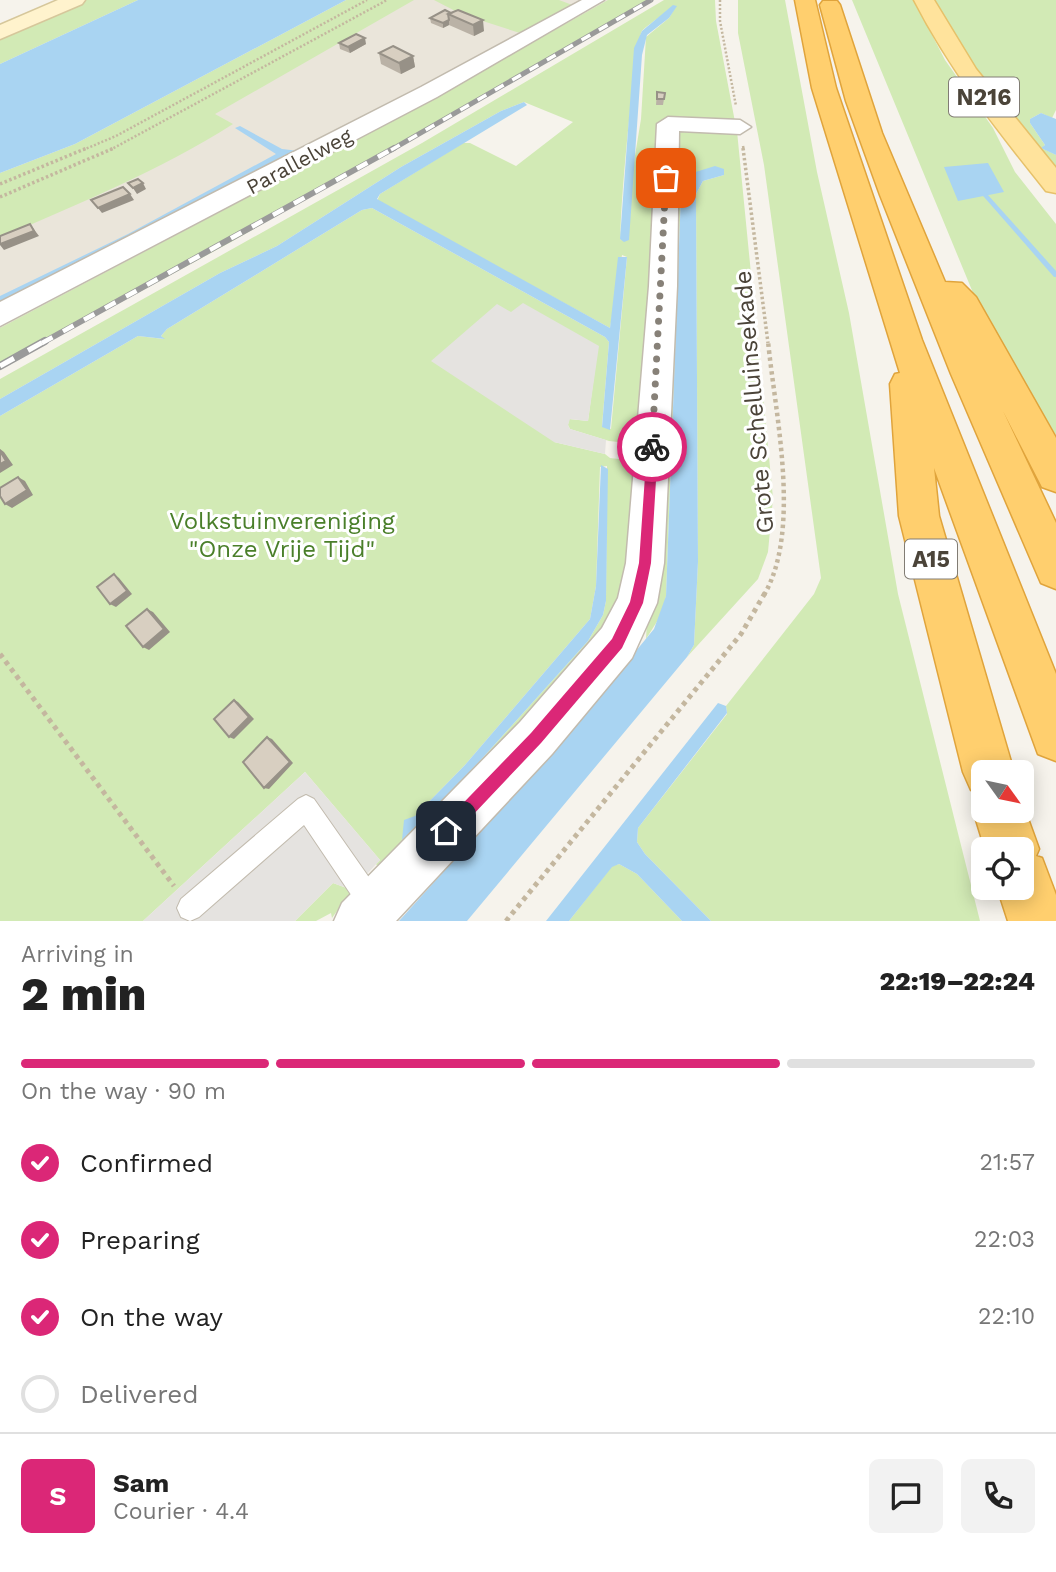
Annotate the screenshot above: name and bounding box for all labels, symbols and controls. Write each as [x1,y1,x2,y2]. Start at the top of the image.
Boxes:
road number: N216 [949,78,1019,116]
street label: Parallelweg [242,122,357,199]
pin [636,148,696,208]
icon: bag [647,159,685,197]
street label: Grote Schelluinsekade [729,269,779,535]
courier [617,412,687,482]
icon: bike [633,428,671,466]
park label: Volkstuinvereniging "Onze Vrije Tijd" [169,507,395,563]
road number: A15 [905,540,957,579]
north arrow [971,760,1034,822]
map controls [971,760,1034,900]
pin [416,801,476,861]
icon: home [427,812,465,850]
button: locate [971,837,1034,900]
text: Arriving in [21,941,134,968]
text: 22:19–22:24 [879,966,1035,996]
text: 2 min [21,967,146,1021]
text: On the way · 90 m [21,1078,226,1105]
icon: check [21,1144,59,1182]
text: Confirmed [80,1148,213,1178]
text: 21:57 [980,1149,1035,1176]
icon: check [21,1221,59,1259]
text: Preparing [80,1225,200,1255]
text: 22:03 [974,1226,1035,1253]
icon: check [21,1298,59,1336]
text: On the way [80,1302,223,1332]
text: 22:10 [978,1303,1035,1330]
text: Delivered [80,1379,199,1409]
button: chat [869,1459,943,1533]
button: phone [961,1459,1035,1533]
text: Sam [113,1468,169,1498]
text: S [50,1481,66,1511]
text: Courier · 4.4 [113,1498,249,1525]

